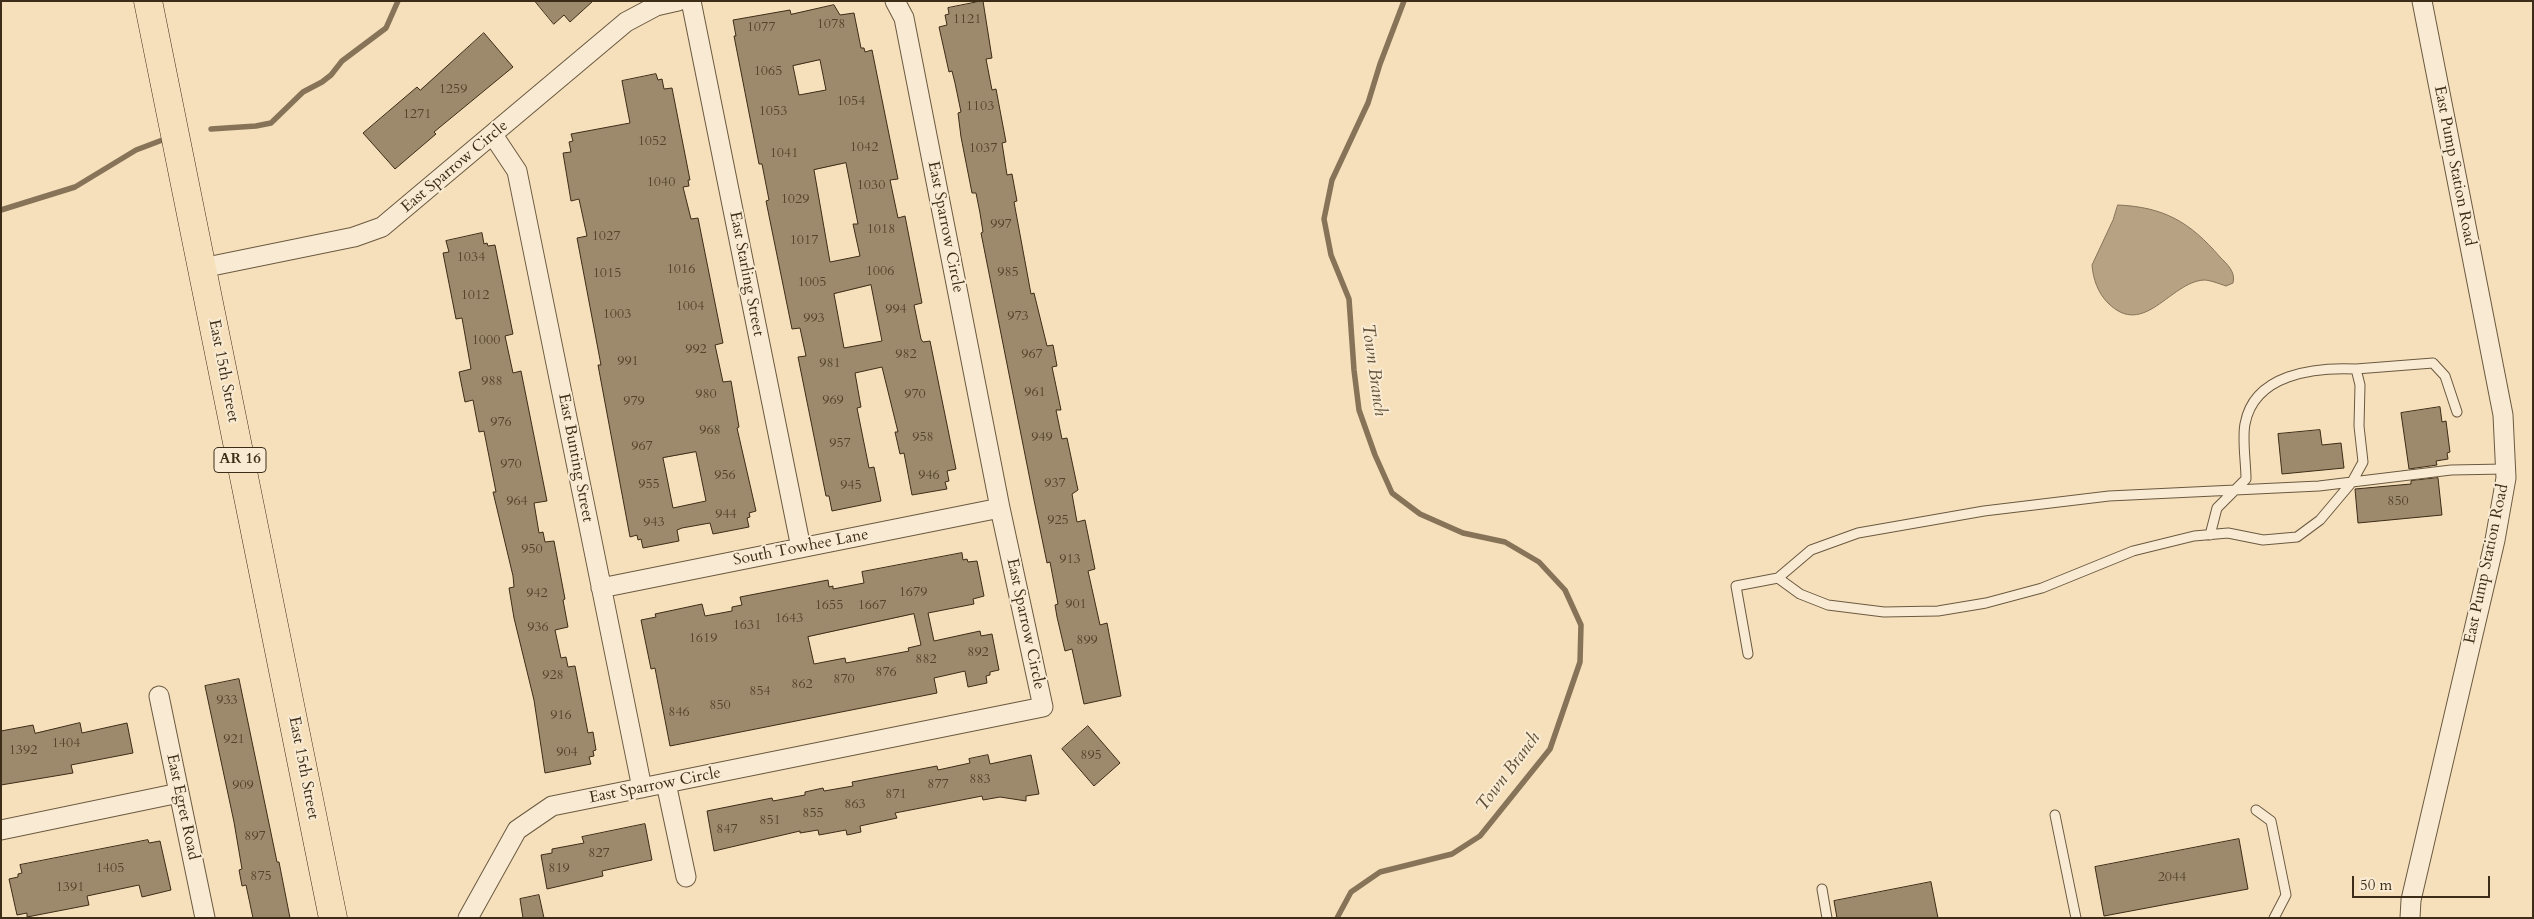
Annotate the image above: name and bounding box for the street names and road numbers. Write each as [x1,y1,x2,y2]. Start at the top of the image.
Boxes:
street label: East Pump Station Road [2429,84,2479,248]
street label: East Sparrow Circle [398,117,512,217]
street label: East Sparrow Circle [923,160,967,294]
street label: East Starling Street [724,210,768,338]
street label: East 15th Street [204,318,242,424]
street label: East Bunting Street [553,392,597,524]
road number: AR 16 [214,448,266,472]
street label: East Pump Station Road [2461,482,2513,646]
street label: South Towhee Lane [732,525,870,571]
street label: East Sparrow Circle [1002,557,1048,691]
street label: East 15th Street [284,715,322,821]
street label: East Egret Road [161,752,203,862]
street label: East Sparrow Circle [588,764,722,808]

